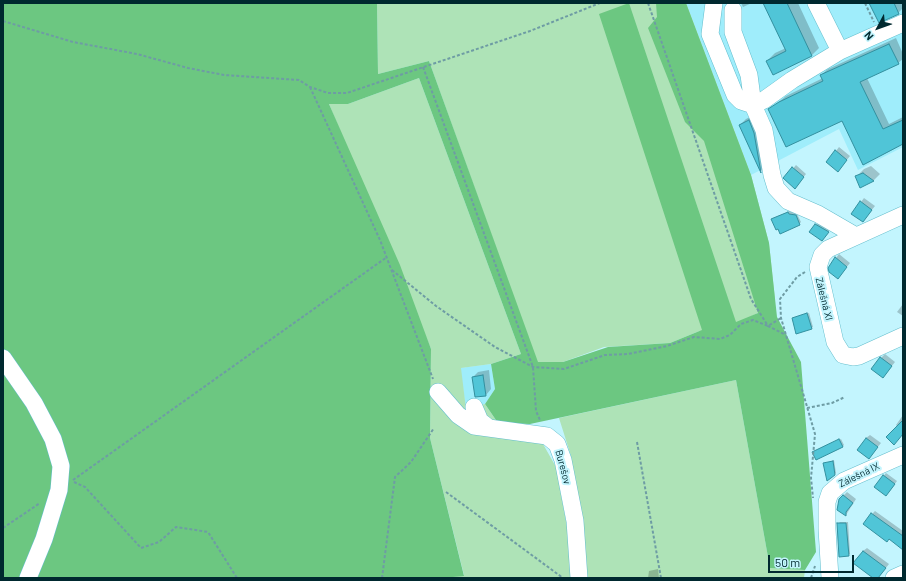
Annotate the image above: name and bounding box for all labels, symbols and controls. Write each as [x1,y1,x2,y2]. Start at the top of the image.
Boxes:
north arrow [858,8,898,48]
text: N [861,29,876,43]
street label: Zálešná XI [813,276,835,322]
street label: Burešov [553,448,573,486]
street label: Zálešná IX [837,460,881,490]
scale bar [770,547,856,573]
text: 50 m [775,555,800,569]

